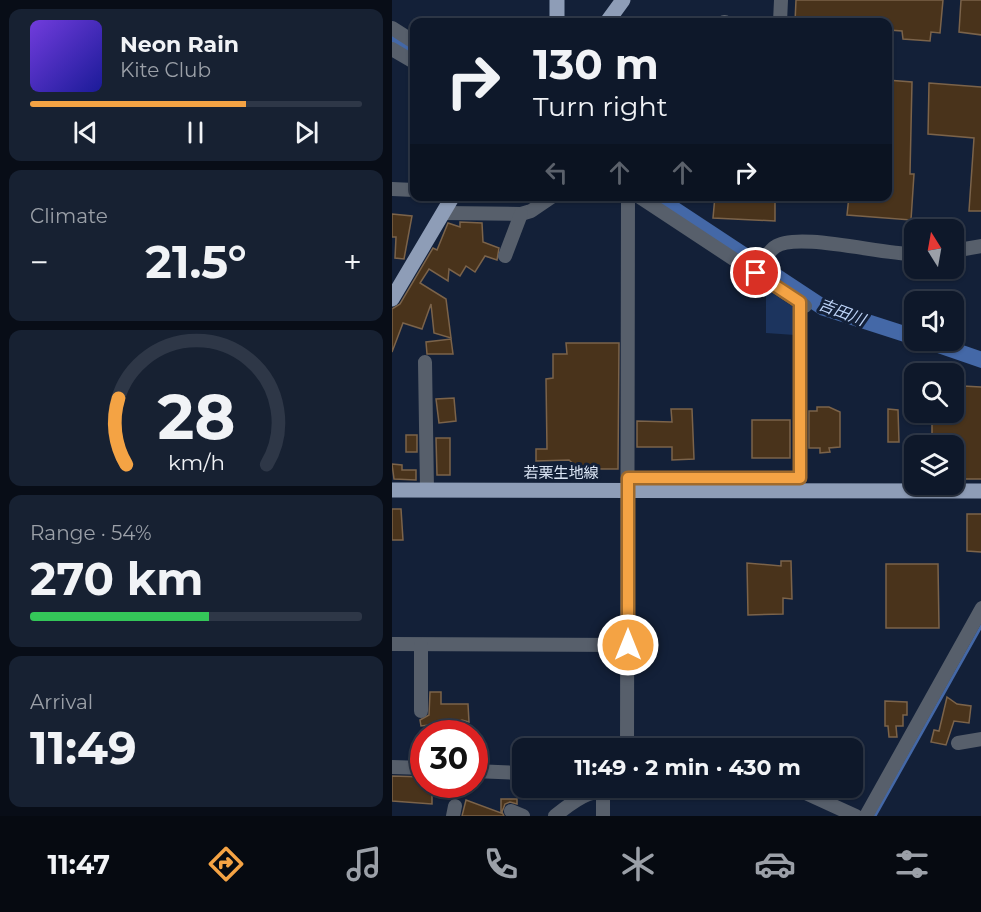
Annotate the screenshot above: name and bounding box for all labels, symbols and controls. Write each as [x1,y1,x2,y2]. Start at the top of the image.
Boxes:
text: Neon Rain [120,31,239,58]
text: 130 m [533,38,659,90]
icon: right [434,42,512,120]
text: Kite Club [120,58,211,82]
text: Turn right [533,90,668,123]
icon: previous [69,116,102,149]
icon: pause [179,116,212,149]
icon: next [290,116,323,149]
icon: left [540,156,573,189]
icon: ahead [603,156,636,189]
icon: ahead [666,156,699,189]
icon: right [729,156,762,189]
text: Climate [30,204,108,228]
north arrow [904,219,964,279]
map controls [904,219,964,495]
text: 21.5° [145,234,247,289]
text: − [30,242,49,282]
text: + [343,242,362,282]
pin [730,247,781,298]
icon: arrive [739,256,772,289]
button: sound [904,291,964,351]
water label: 吉田川 [816,295,870,330]
button: search [904,363,964,423]
text: 28 [157,379,235,455]
button: layers [904,435,964,495]
text: km/h [167,449,225,475]
street label: 若栗生地線 [523,463,599,482]
text: Range · 54% [30,521,152,545]
text: 270 km [30,551,203,606]
position arrow [596,613,660,677]
text: Arrival [30,690,93,714]
text: 11:49 [30,720,137,775]
speed limit sign: 30 [410,720,488,798]
text: 11:49 · 2 min · 430 m [574,754,801,781]
icon: directions [205,843,247,885]
icon: music [343,843,385,885]
icon: phone [480,843,522,885]
icon: climate [617,843,659,885]
icon: car [754,843,796,885]
icon: filters [891,843,933,885]
text: 11:47 [48,848,110,881]

